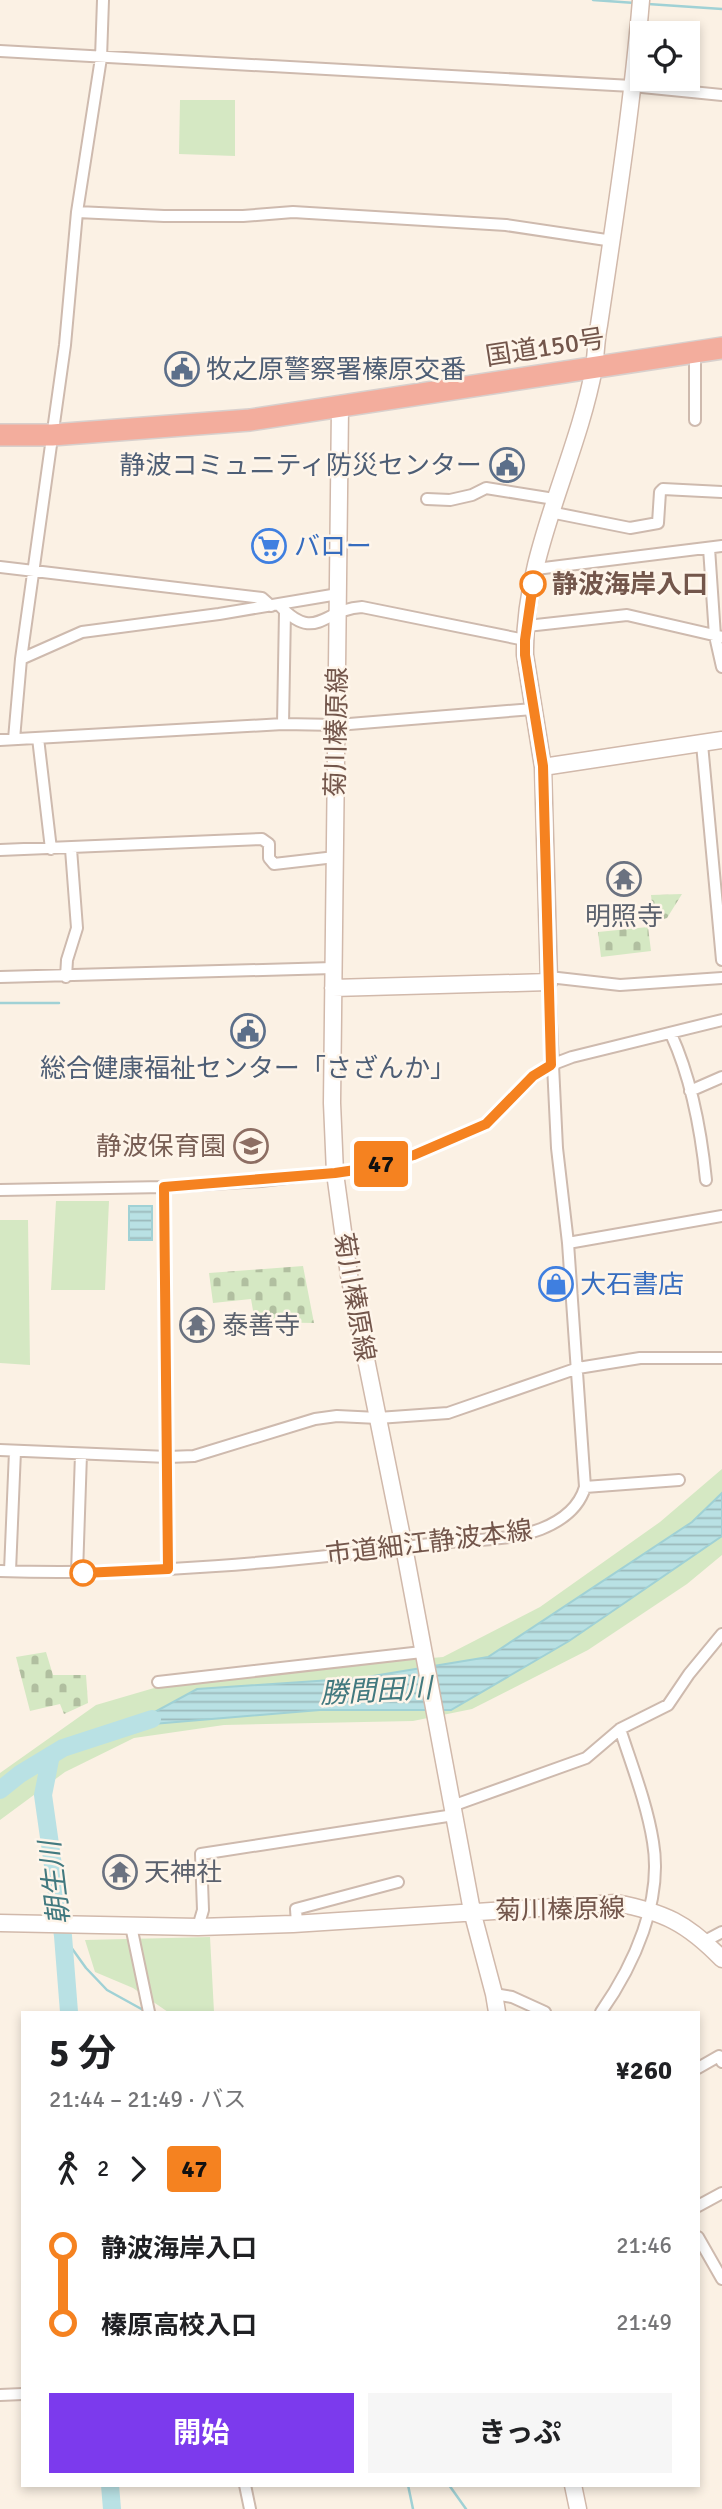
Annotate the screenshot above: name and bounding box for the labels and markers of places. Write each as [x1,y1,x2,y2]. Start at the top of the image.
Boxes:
public building icon: 牧之原警察署榛原交番 [163,350,201,388]
place label: 牧之原警察署榛原交番 [206,354,466,386]
public building icon: 静波コミュニティ防災センター [488,446,526,484]
place label: 静波コミュニティ防災センター [120,450,482,482]
supermarket icon: バロー [250,527,288,565]
place label: バロー [294,531,372,563]
place label: 静波海岸入口 [552,569,708,601]
marker: 静波海岸入口 [520,571,546,597]
temple icon: 明照寺 [605,860,643,898]
place label: 明照寺 [585,901,663,933]
public building icon: 総合健康福祉センター「さざんか」 [229,1012,267,1050]
place label: 総合健康福祉センター「さざんか」 [40,1053,456,1085]
school or university icon: 静波保育園 [232,1127,270,1165]
place label: 静波保育園 [96,1131,226,1163]
shop icon: 大石書店 [537,1265,575,1303]
place label: 大石書店 [580,1269,684,1301]
temple icon: 泰善寺 [178,1306,216,1344]
place label: 泰善寺 [222,1310,300,1342]
unlabelled marker [70,1560,96,1586]
temple icon: 天神社 [101,1853,139,1891]
place label: 天神社 [144,1857,222,1889]

